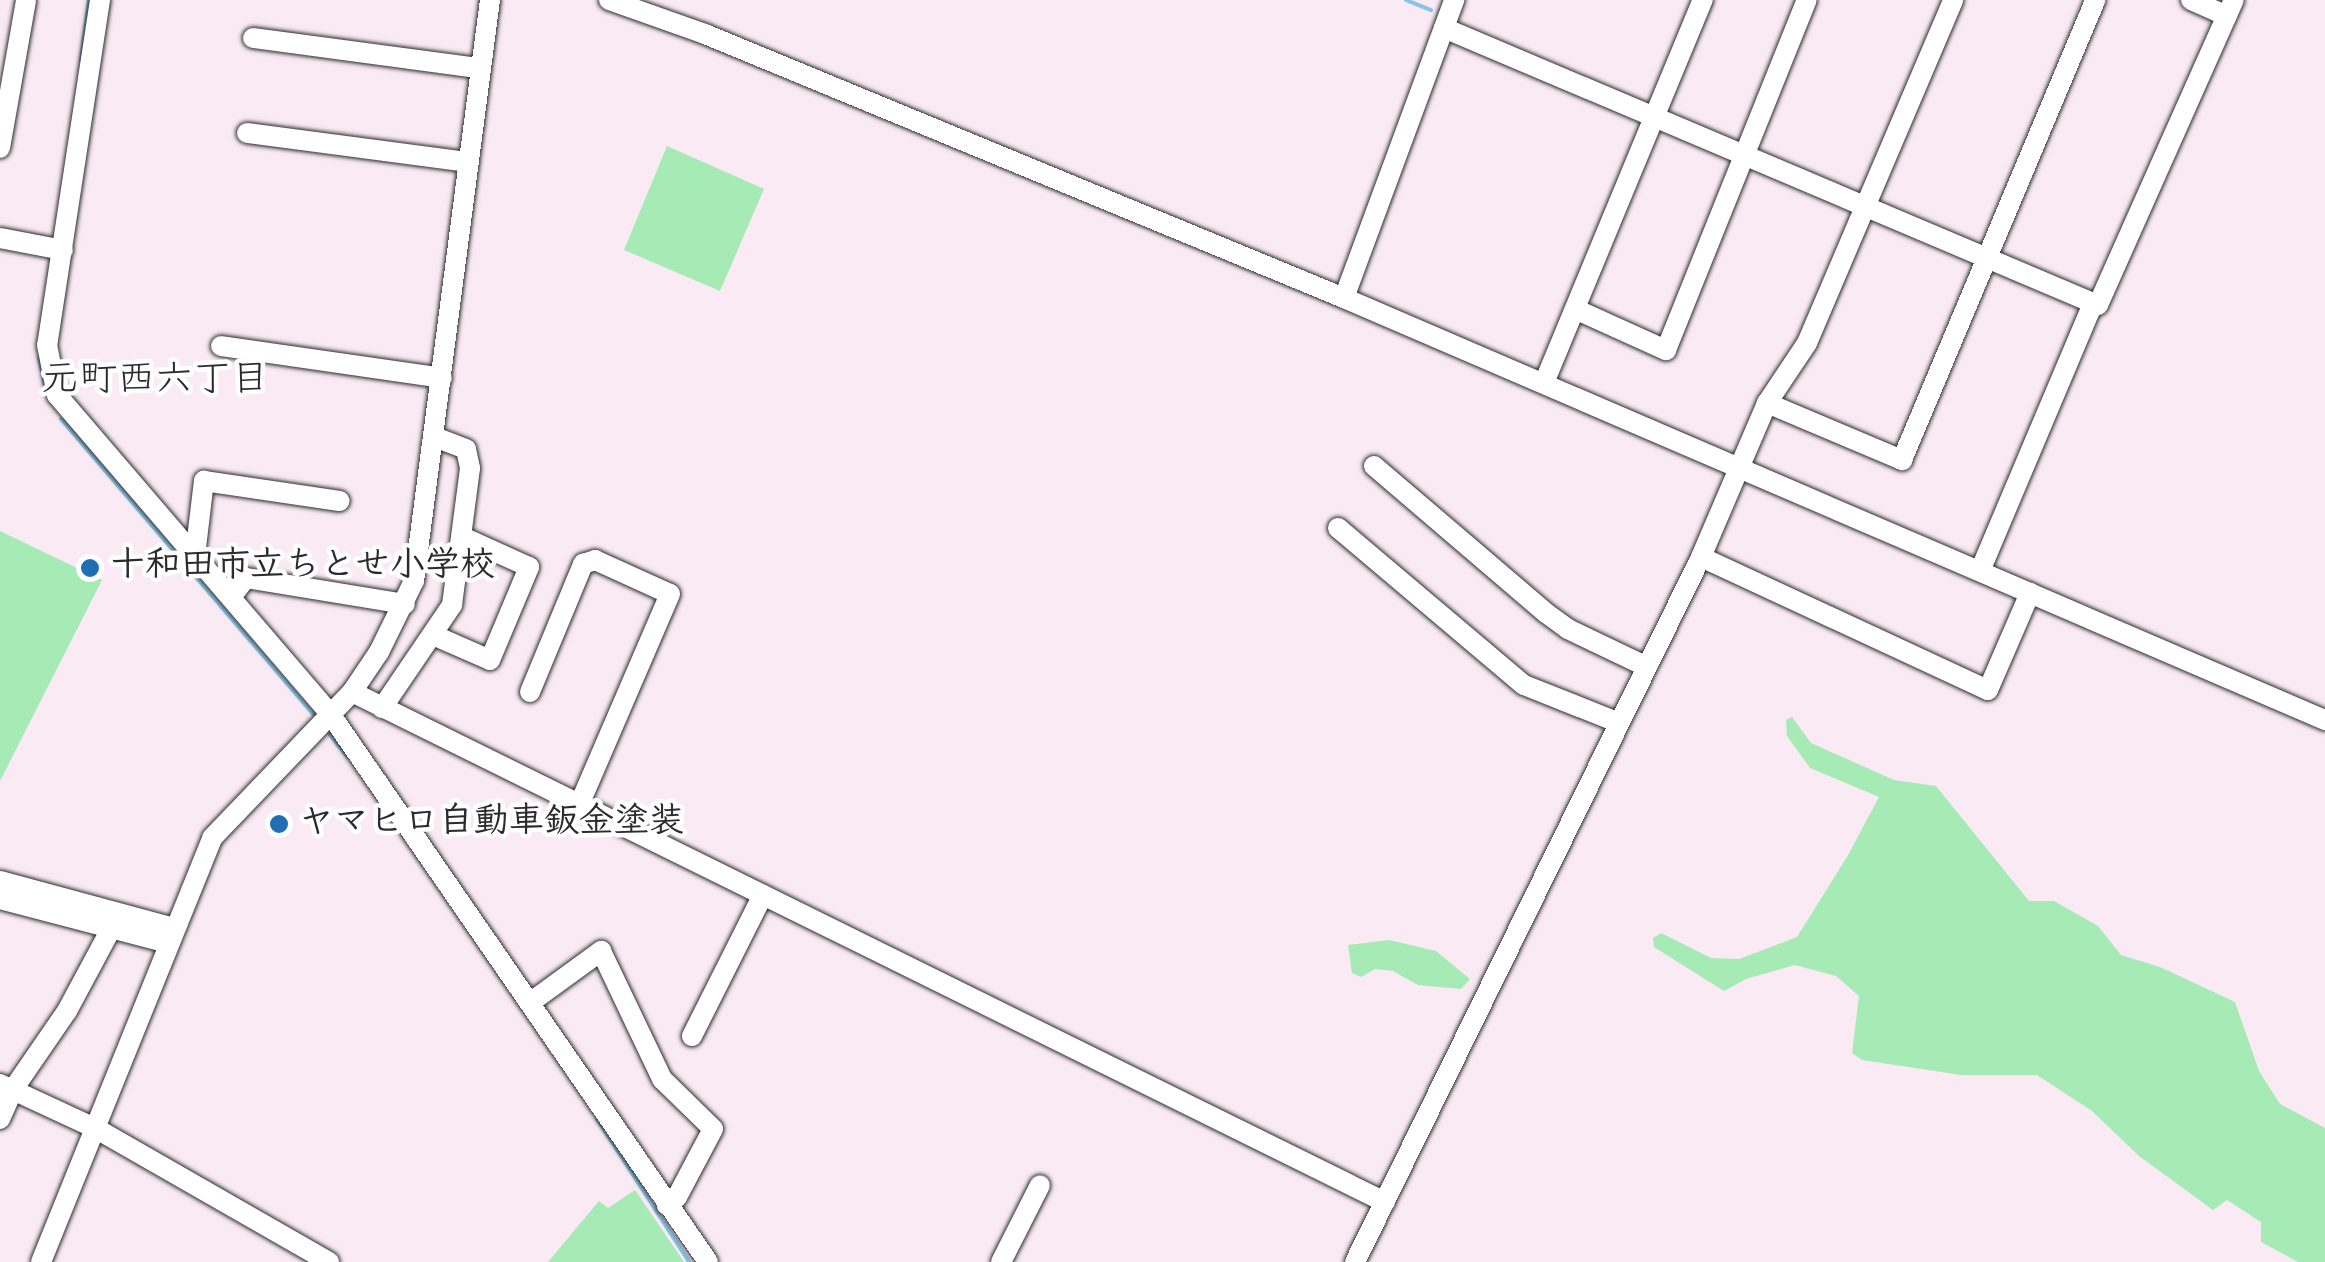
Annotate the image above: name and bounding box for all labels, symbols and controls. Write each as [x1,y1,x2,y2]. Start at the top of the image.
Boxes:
district label: 元町西六丁目 [41,360,269,406]
place label: 十和田市立ちとせ小学校 [110,547,495,589]
marker: 十和田市立ちとせ小学校 [79,557,101,579]
place label: ヤマヒロ自動車鈑金塗装 [299,803,684,845]
marker: ヤマヒロ自動車鈑金塗装 [268,813,290,835]

